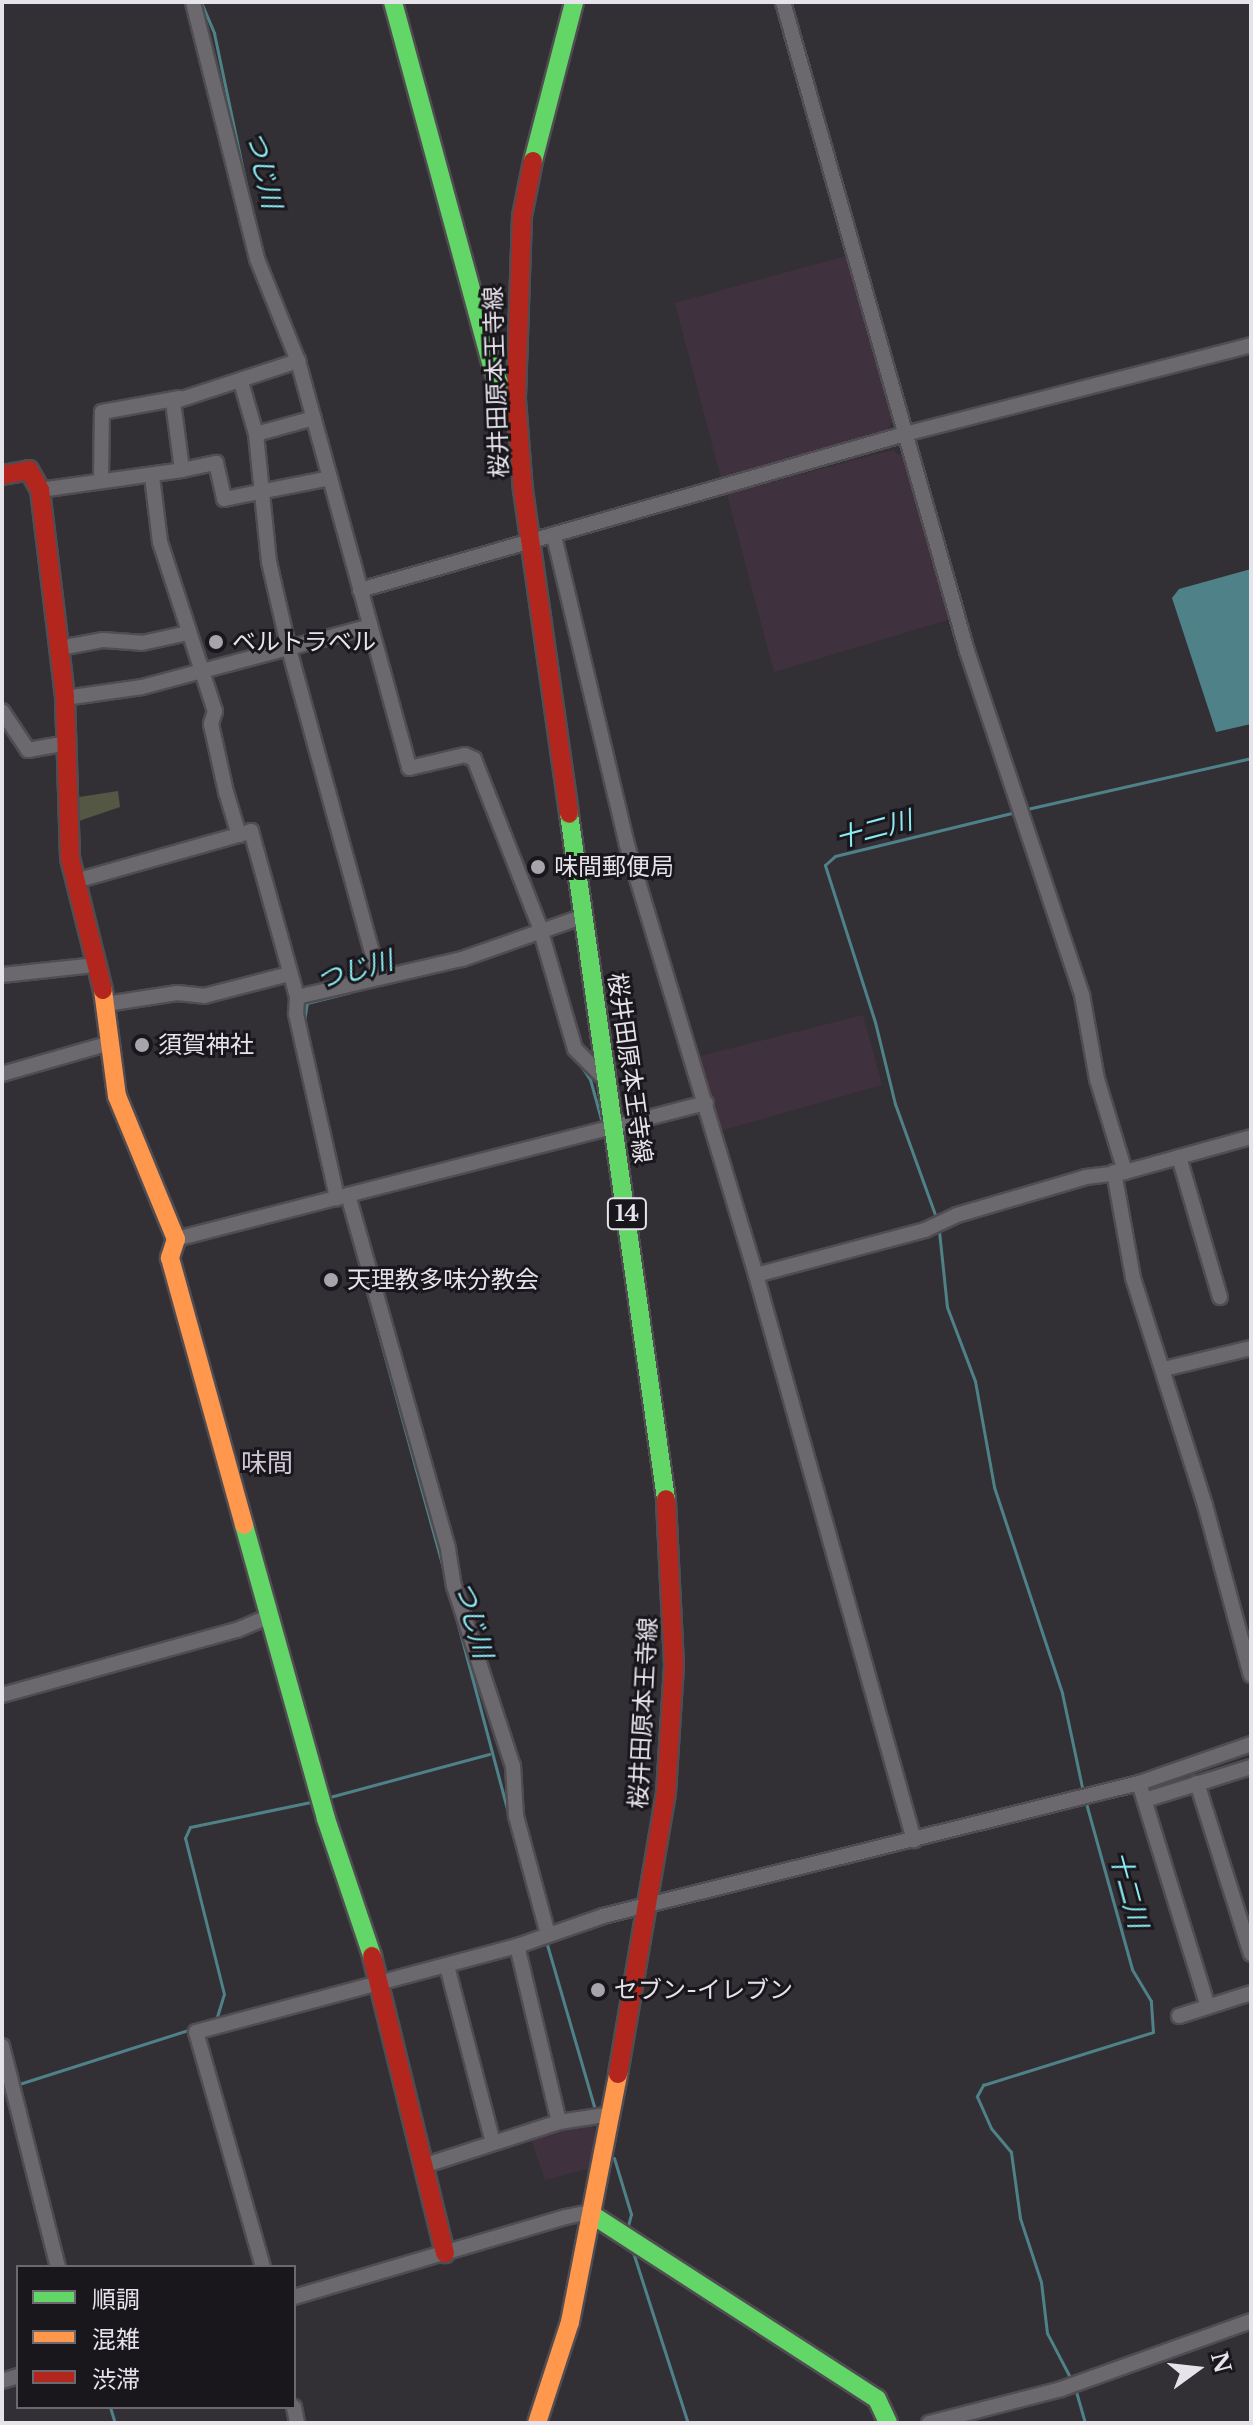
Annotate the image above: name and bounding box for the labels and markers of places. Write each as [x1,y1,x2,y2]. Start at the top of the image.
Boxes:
place label: ベルトラベル [232,628,376,656]
marker: ベルトラベル [207,633,225,651]
place label: 味間郵便局 [554,853,674,881]
marker: 味間郵便局 [529,858,547,876]
place label: 須賀神社 [158,1031,254,1059]
marker: 須賀神社 [133,1036,151,1054]
place label: 天理教多味分教会 [347,1266,539,1294]
marker: 天理教多味分教会 [322,1271,340,1289]
place label: セブン-イレブン [614,1976,793,2004]
marker: セブン-イレブン [589,1981,607,1999]

